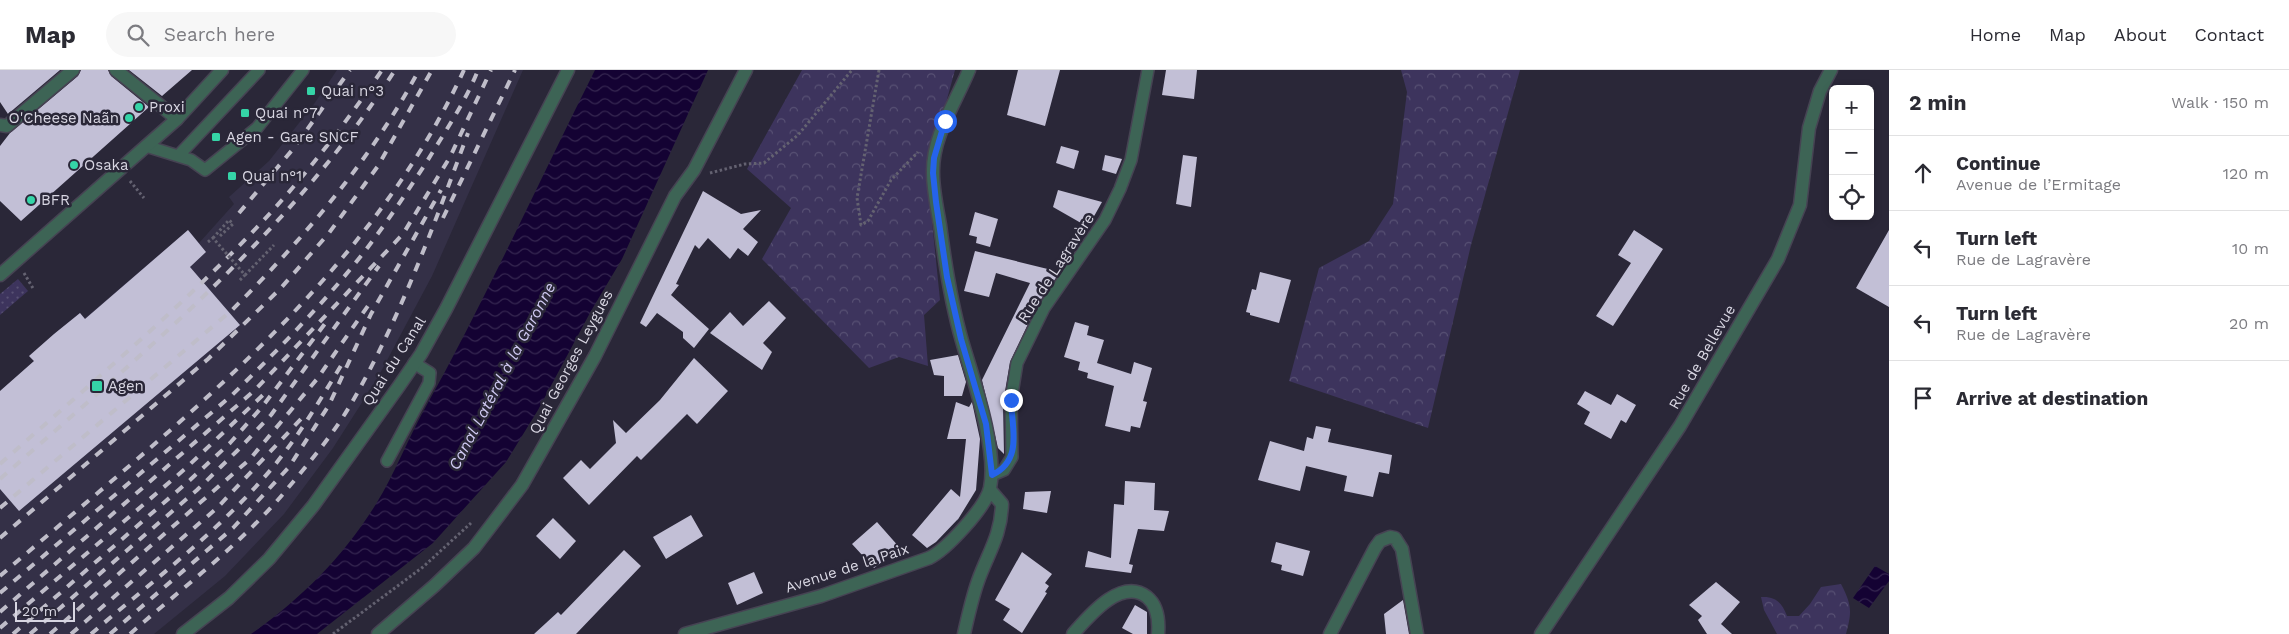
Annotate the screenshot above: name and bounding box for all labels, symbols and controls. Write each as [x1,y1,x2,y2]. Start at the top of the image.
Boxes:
search box [106,12,456,57]
text: Map [25,21,76,49]
icon: search [124,21,152,49]
text: Search here [164,23,275,46]
text: Home [1970,24,2021,45]
text: Map [2049,24,2086,45]
text: About [2114,24,2166,45]
text: Contact [2194,24,2264,45]
place label: Quai n°3 [321,82,384,100]
marker: Quai n°3 [305,85,317,97]
map controls [1829,85,1874,220]
button: + [1829,85,1874,130]
text: 2 min [1909,90,1966,115]
text: Walk · 150 m [2171,93,2269,112]
place label: Proxi [149,98,185,116]
marker: Proxi [133,101,145,113]
place label: Quai n°7 [255,104,318,122]
marker: Quai n°7 [239,107,251,119]
place label: O'Cheese Naãn [9,109,119,127]
route start [934,110,957,133]
marker: O'Cheese Naãn [123,112,135,124]
place label: Agen - Gare SNCF [226,128,359,146]
button: − [1829,130,1874,175]
marker: Agen - Gare SNCF [210,131,222,143]
text: Continue [1956,152,2040,175]
place label: Osaka [84,156,129,174]
marker: Osaka [68,159,80,171]
icon: ahead [1909,159,1937,187]
text: 120 m [2223,164,2269,183]
place label: Quai n°1 [242,167,302,185]
marker: Quai n°1 [226,170,238,182]
button: locate [1829,175,1874,220]
text: Avenue de l’Ermitage [1956,175,2121,194]
place label: BFR [41,191,70,209]
marker: BFR [25,194,37,206]
street label: Rue de Lagravère [1014,210,1098,326]
text: Turn left [1956,227,2037,250]
icon: left [1909,234,1937,262]
text: 10 m [2232,239,2269,258]
text: Rue de Lagravère [1956,250,2091,269]
water label: Canal Latéral à la Garonne [444,279,560,473]
street label: Quai Georges Leygues [525,287,617,437]
street label: Rue de Bellevue [1665,301,1739,413]
text: Turn left [1956,302,2037,325]
icon: left [1909,309,1937,337]
street label: Quai du Canal [358,313,430,409]
text: 20 m [2229,314,2269,333]
text: Rue de Lagravère [1956,325,2091,344]
place label: Agen [108,377,144,395]
marker: Agen [90,379,104,393]
icon: arrive [1909,384,1937,412]
text: Arrive at destination [1956,387,2148,410]
route end [1000,389,1023,412]
street label: Avenue de la Paix [783,540,911,596]
scale bar [15,599,75,622]
text: 20 m [22,603,57,619]

